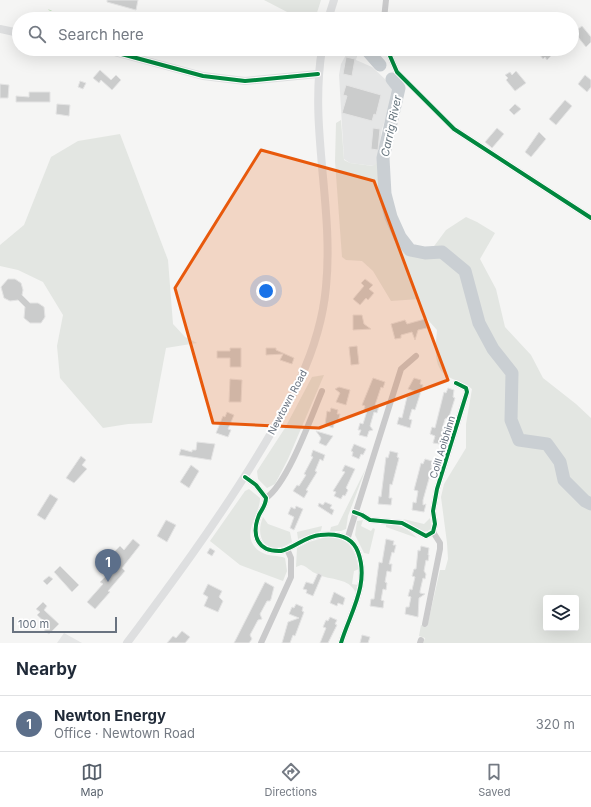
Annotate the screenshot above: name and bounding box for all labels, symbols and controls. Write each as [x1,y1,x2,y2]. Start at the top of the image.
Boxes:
search box [12,12,579,56]
icon: search [26,23,48,45]
text: Search here [58,25,144,44]
water label: Carrig River [378,93,404,158]
your location [256,281,276,301]
street label: Newtown Road [265,368,309,436]
street label: Coill Aoibhinn [427,414,457,480]
pin: 1 [95,549,121,582]
map controls [543,595,579,631]
button: layers [543,595,579,631]
scale bar [12,615,117,634]
text: 100 m [18,617,49,631]
text: Nearby [16,659,77,679]
text: Newton Energy [54,706,166,725]
text: 1 [26,716,32,732]
text: 320 m [536,716,575,732]
text: Office · Newtown Road [54,725,195,741]
tab: Map [81,761,103,799]
tab: Directions [265,761,317,799]
tab: Saved [478,761,510,799]

